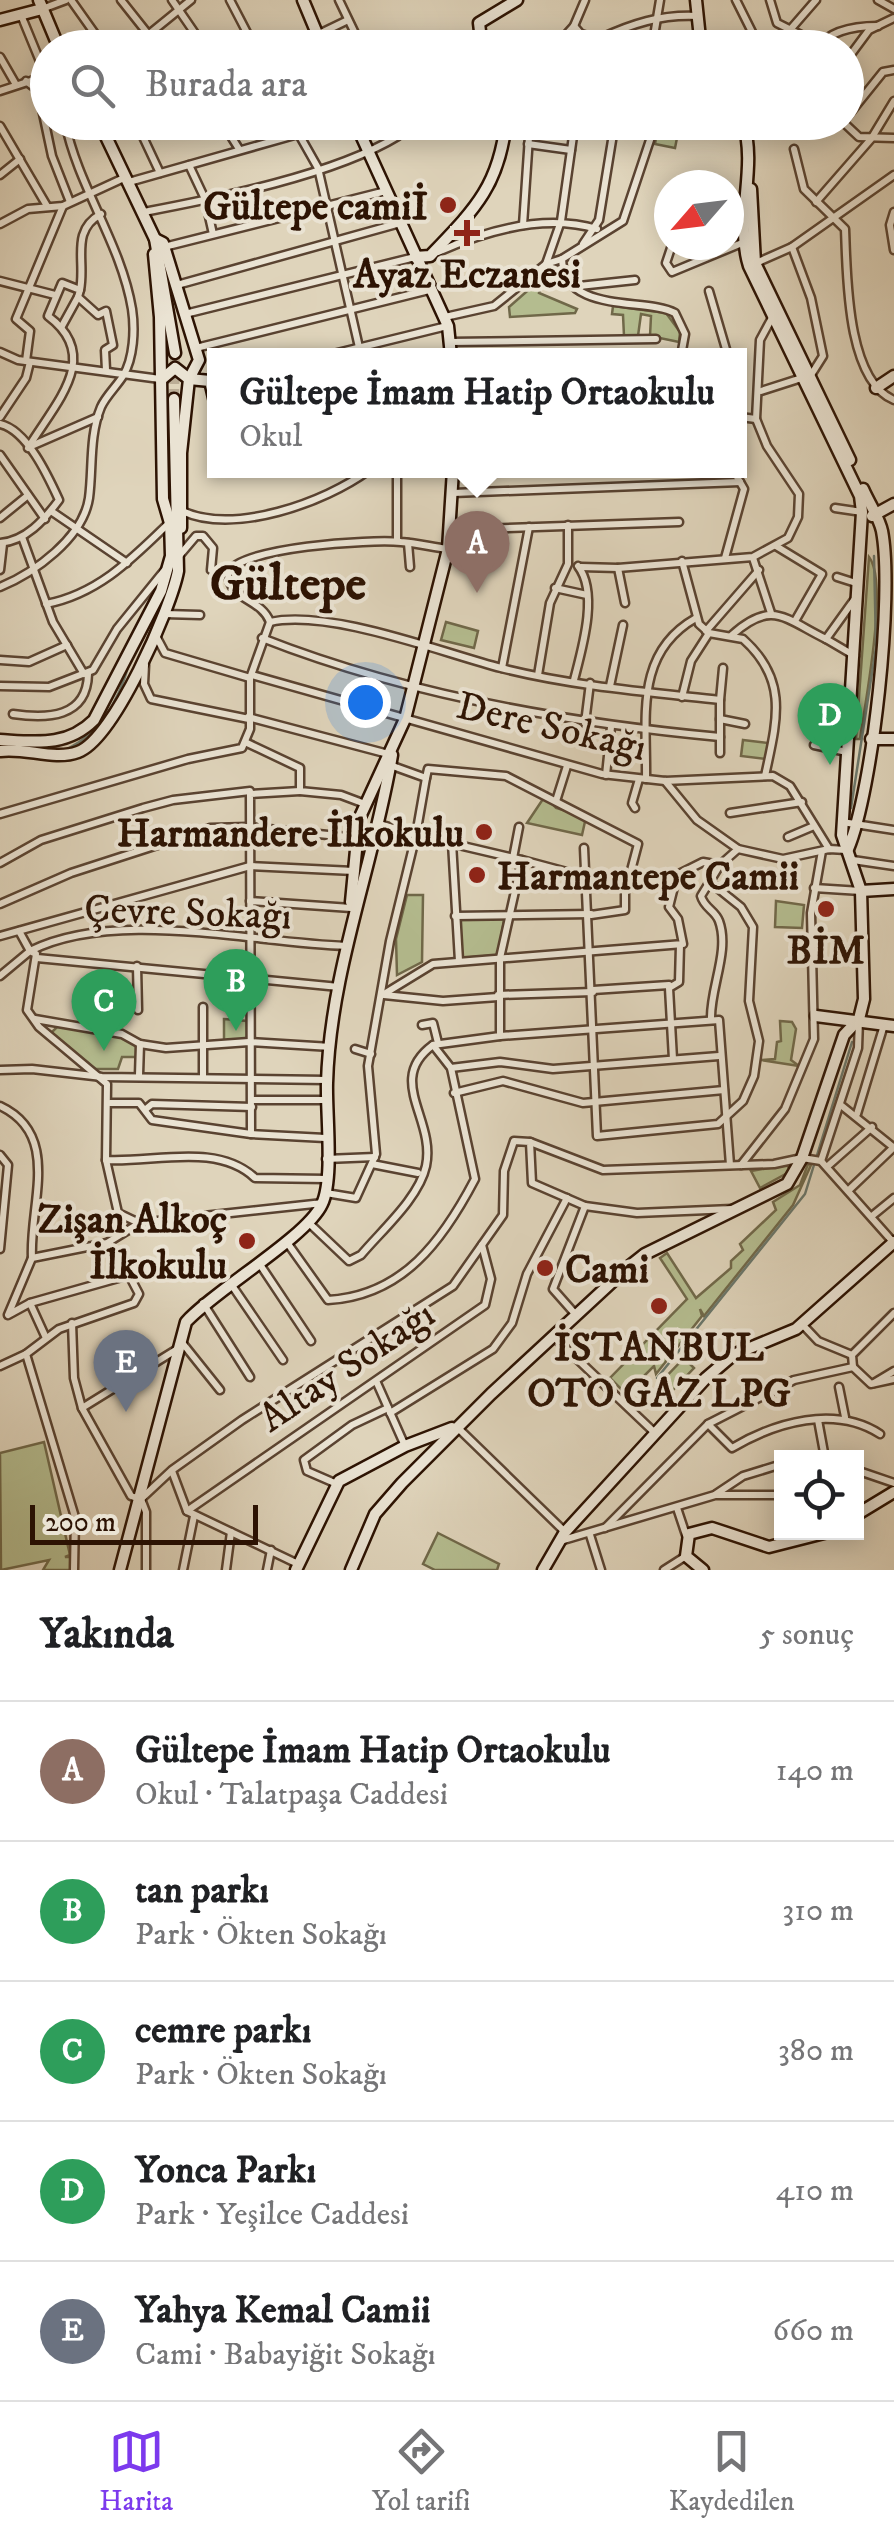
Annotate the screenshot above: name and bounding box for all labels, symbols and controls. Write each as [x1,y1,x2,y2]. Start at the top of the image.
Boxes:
search box [30,30,864,140]
icon: search [65,58,120,113]
text: Burada ara [145,61,307,109]
north arrow [654,170,744,260]
place label: Gültepe camiİ [203,182,428,233]
marker: Gültepe camiİ [437,194,459,216]
marker: Ayaz Eczanesi [456,222,478,244]
place label: Ayaz Eczanesi [352,251,581,301]
popup [207,348,747,478]
text: Gültepe İmam Hatip Ortaokulu [239,369,715,417]
text: Okul [239,417,302,457]
pin: A [444,510,510,593]
district label: Gültepe [210,553,367,616]
your location [340,677,391,728]
street label: Dere Sokağı [452,682,651,774]
pin: D [798,682,862,765]
place label: Harmandere İlkokulu [117,809,464,860]
marker: Harmandere İlkokulu [473,821,495,843]
place label: Harmantepe Camii [497,853,799,903]
marker: Harmantepe Camii [466,864,488,886]
street label: Çevre Sokağı [83,885,293,943]
marker: BİM [815,898,837,920]
place label: BİM [787,926,865,977]
pin: B [204,948,268,1031]
pin: C [72,968,136,1051]
place label: Zişan Alkoç İlkokulu [38,1196,227,1292]
marker: Zişan Alkoç İlkokulu [236,1230,258,1252]
place label: Cami [565,1246,649,1296]
marker: Cami [534,1257,556,1279]
street label: Altay Sokağı [250,1290,445,1445]
marker: İSTANBUL OTO GAZ LPG [648,1295,670,1317]
place label: İSTANBUL OTO GAZ LPG [527,1323,791,1420]
pin: E [94,1330,158,1412]
map controls [774,1450,864,1540]
button: locate [774,1450,864,1540]
scale bar [30,1500,258,1544]
text: 200 m [45,1505,116,1540]
text: Yakında [40,1609,174,1661]
text: 5 sonuç [759,1615,854,1655]
text: Gültepe İmam Hatip Ortaokulu [135,1727,611,1775]
text: A [62,1751,83,1791]
text: 140 m [776,1751,854,1791]
text: Okul · Talatpaşa Caddesi [135,1775,448,1815]
text: tan parkı [135,1867,269,1915]
text: B [62,1891,83,1931]
text: 310 m [782,1891,854,1931]
text: Park · Ökten Sokağı [135,1915,387,1955]
text: cemre parkı [135,2007,311,2055]
text: C [62,2031,83,2071]
text: 380 m [778,2031,854,2071]
text: Park · Ökten Sokağı [135,2055,387,2095]
text: Yonca Parkı [135,2147,316,2195]
text: D [61,2171,84,2211]
text: 410 m [776,2171,854,2211]
text: Park · Yeşilce Caddesi [135,2195,409,2235]
text: Yahya Kemal Camii [135,2287,431,2335]
text: E [61,2311,84,2351]
text: 660 m [773,2311,854,2351]
text: Cami · Babayiğit Sokağı [135,2335,436,2375]
tab: Harita [99,2424,173,2519]
tab: Yol tarifi [372,2424,470,2519]
tab: Kaydedilen [669,2424,795,2519]

